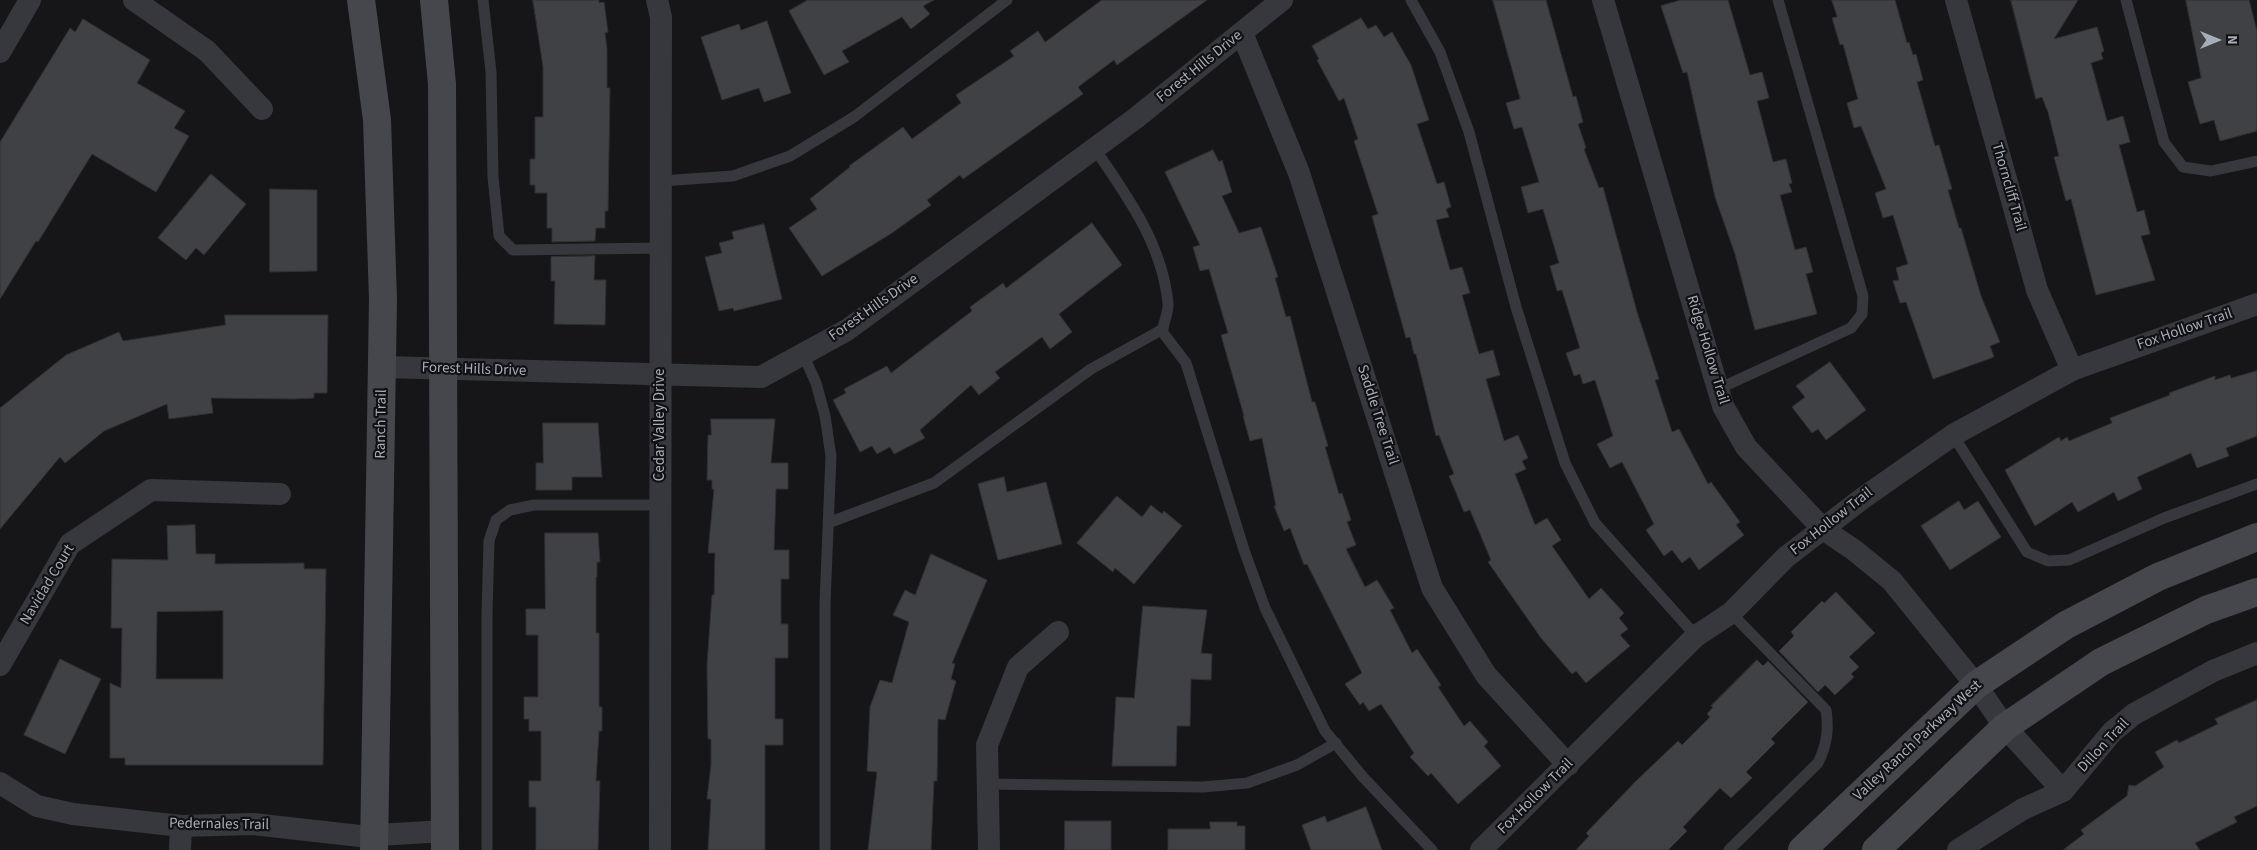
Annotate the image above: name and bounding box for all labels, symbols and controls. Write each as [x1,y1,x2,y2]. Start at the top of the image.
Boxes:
north arrow [2192,15,2242,65]
street label: Forest Hills Drive [1154,27,1246,107]
text: N [2222,35,2242,45]
street label: Thorncliff Trail [1987,141,2029,233]
street label: Forest Hills Drive [826,271,922,345]
street label: Ridge Hollow Trail [1682,293,1732,407]
street label: Fox Hollow Trail [2135,305,2235,355]
street label: Forest Hills Drive [421,359,527,381]
street label: Saddle Tree Trail [1352,363,1402,467]
street label: Cedar Valley Drive [652,369,670,481]
street label: Ranch Trail [372,389,392,459]
street label: Fox Hollow Trail [1787,484,1877,560]
street label: Navidad Court [17,542,79,628]
street label: Valley Ranch Parkway West [1850,677,1986,805]
street label: Dillon Trail [2075,715,2133,777]
street label: Fox Hollow Trail [1494,755,1578,839]
street label: Pedernales Trail [169,815,269,835]

